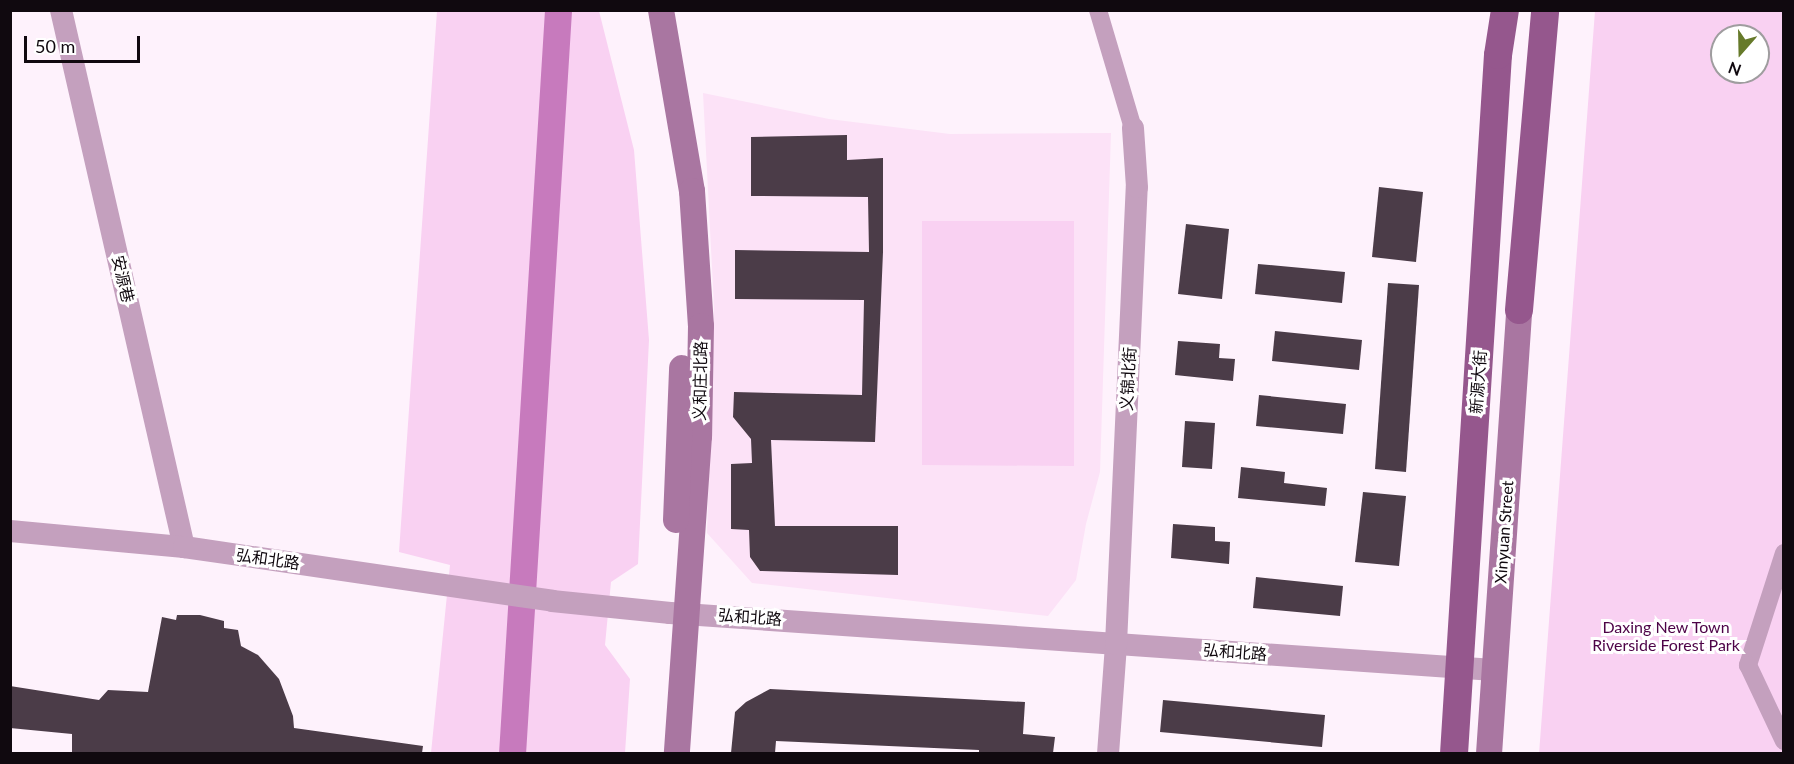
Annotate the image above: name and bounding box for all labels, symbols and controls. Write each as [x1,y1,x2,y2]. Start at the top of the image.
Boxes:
scale bar [27,24,142,62]
north arrow [1710,24,1770,84]
text: 50 m [35,35,75,57]
text: N [1725,58,1743,81]
street label: 安源巷 [108,253,138,305]
street label: 义和庄北路 [690,341,710,421]
street label: 义锦北街 [1117,347,1139,411]
street label: 新源大街 [1466,349,1490,415]
street label: Xinyuan Street [1491,480,1517,584]
street label: 弘和北路 [235,545,301,573]
street label: 弘和北路 [717,605,783,629]
park label: Daxing New Town Riverside Forest Park [1592,617,1740,655]
street label: 弘和北路 [1202,640,1268,664]

